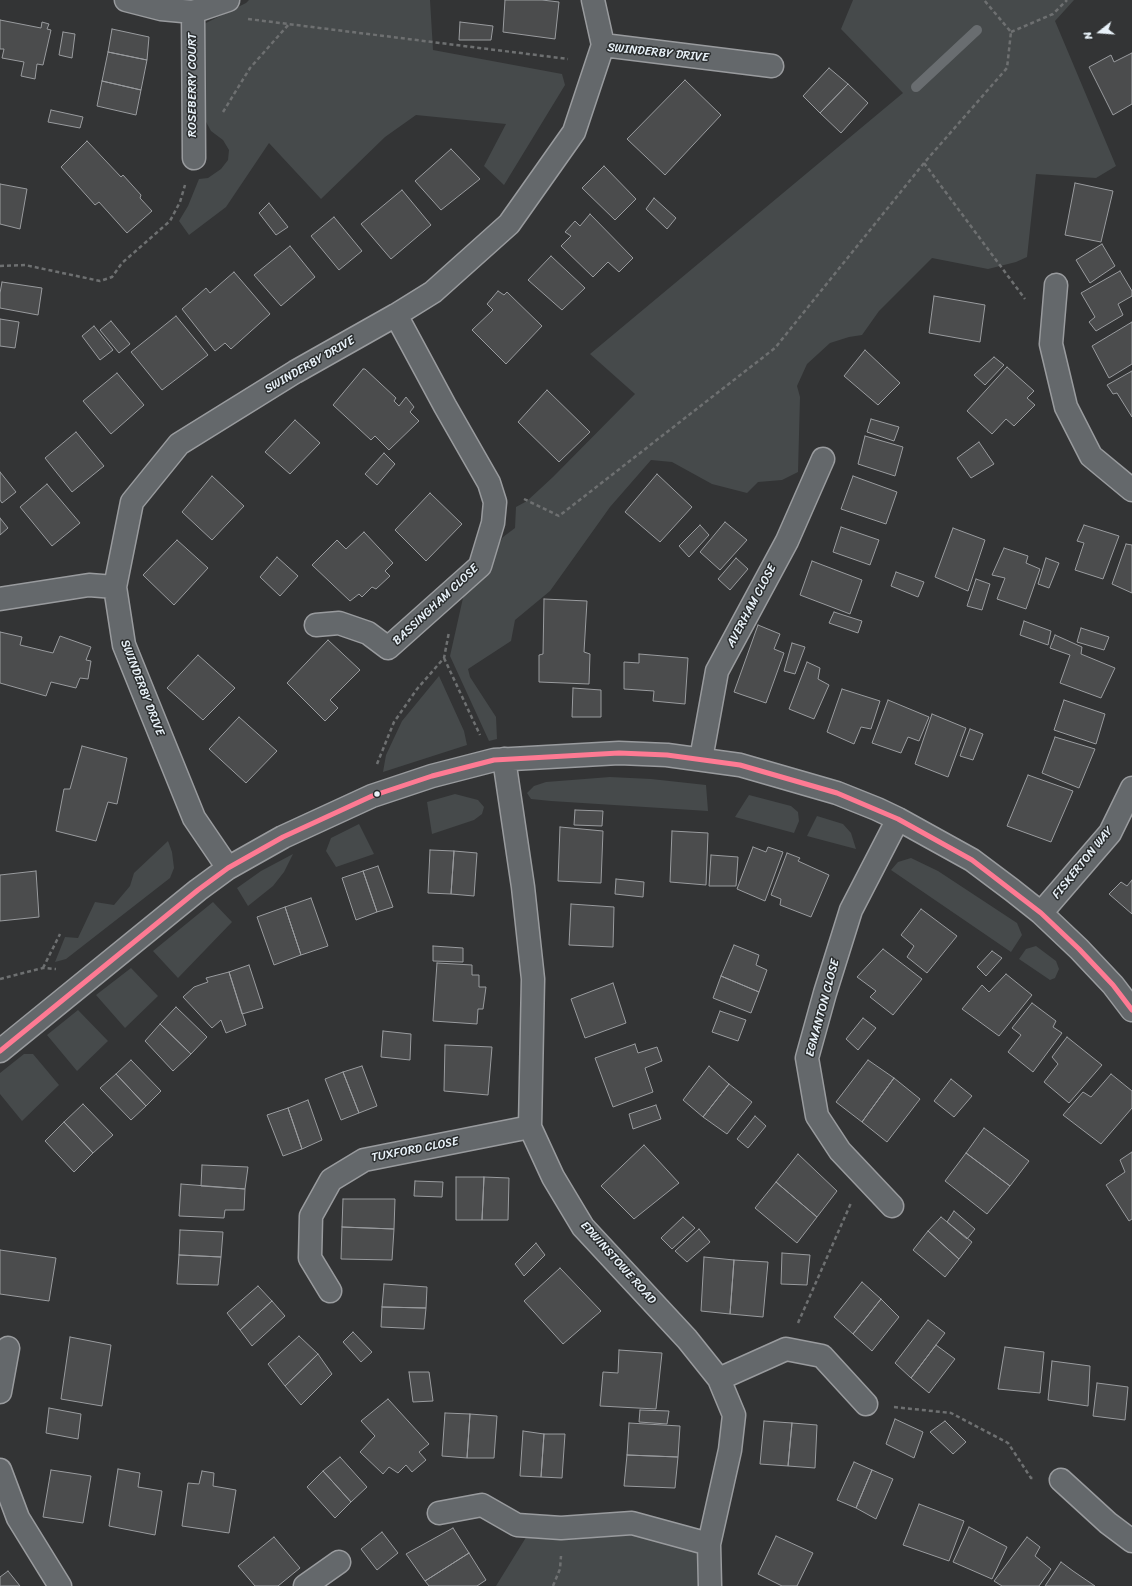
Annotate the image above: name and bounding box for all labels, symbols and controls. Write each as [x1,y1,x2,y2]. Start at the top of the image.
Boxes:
north arrow [1080,12,1120,52]
text: N [1078,29,1098,42]
street label: ROSEBERRY COURT [186,33,200,137]
street label: SWINDERBY DRIVE [607,41,709,65]
street label: SWINDERBY DRIVE [262,333,358,397]
street label: BASSINGHAM CLOSE [390,562,482,648]
street label: AVERHAM CLOSE [724,562,780,650]
street label: SWINDERBY DRIVE [117,638,167,738]
unlabelled marker [372,789,382,799]
street label: FISKERTON WAY [1050,824,1116,902]
street label: EGMANTON CLOSE [803,958,843,1058]
street label: TUXFORD CLOSE [370,1135,460,1165]
street label: EDWINSTOWE ROAD [577,1219,659,1307]

